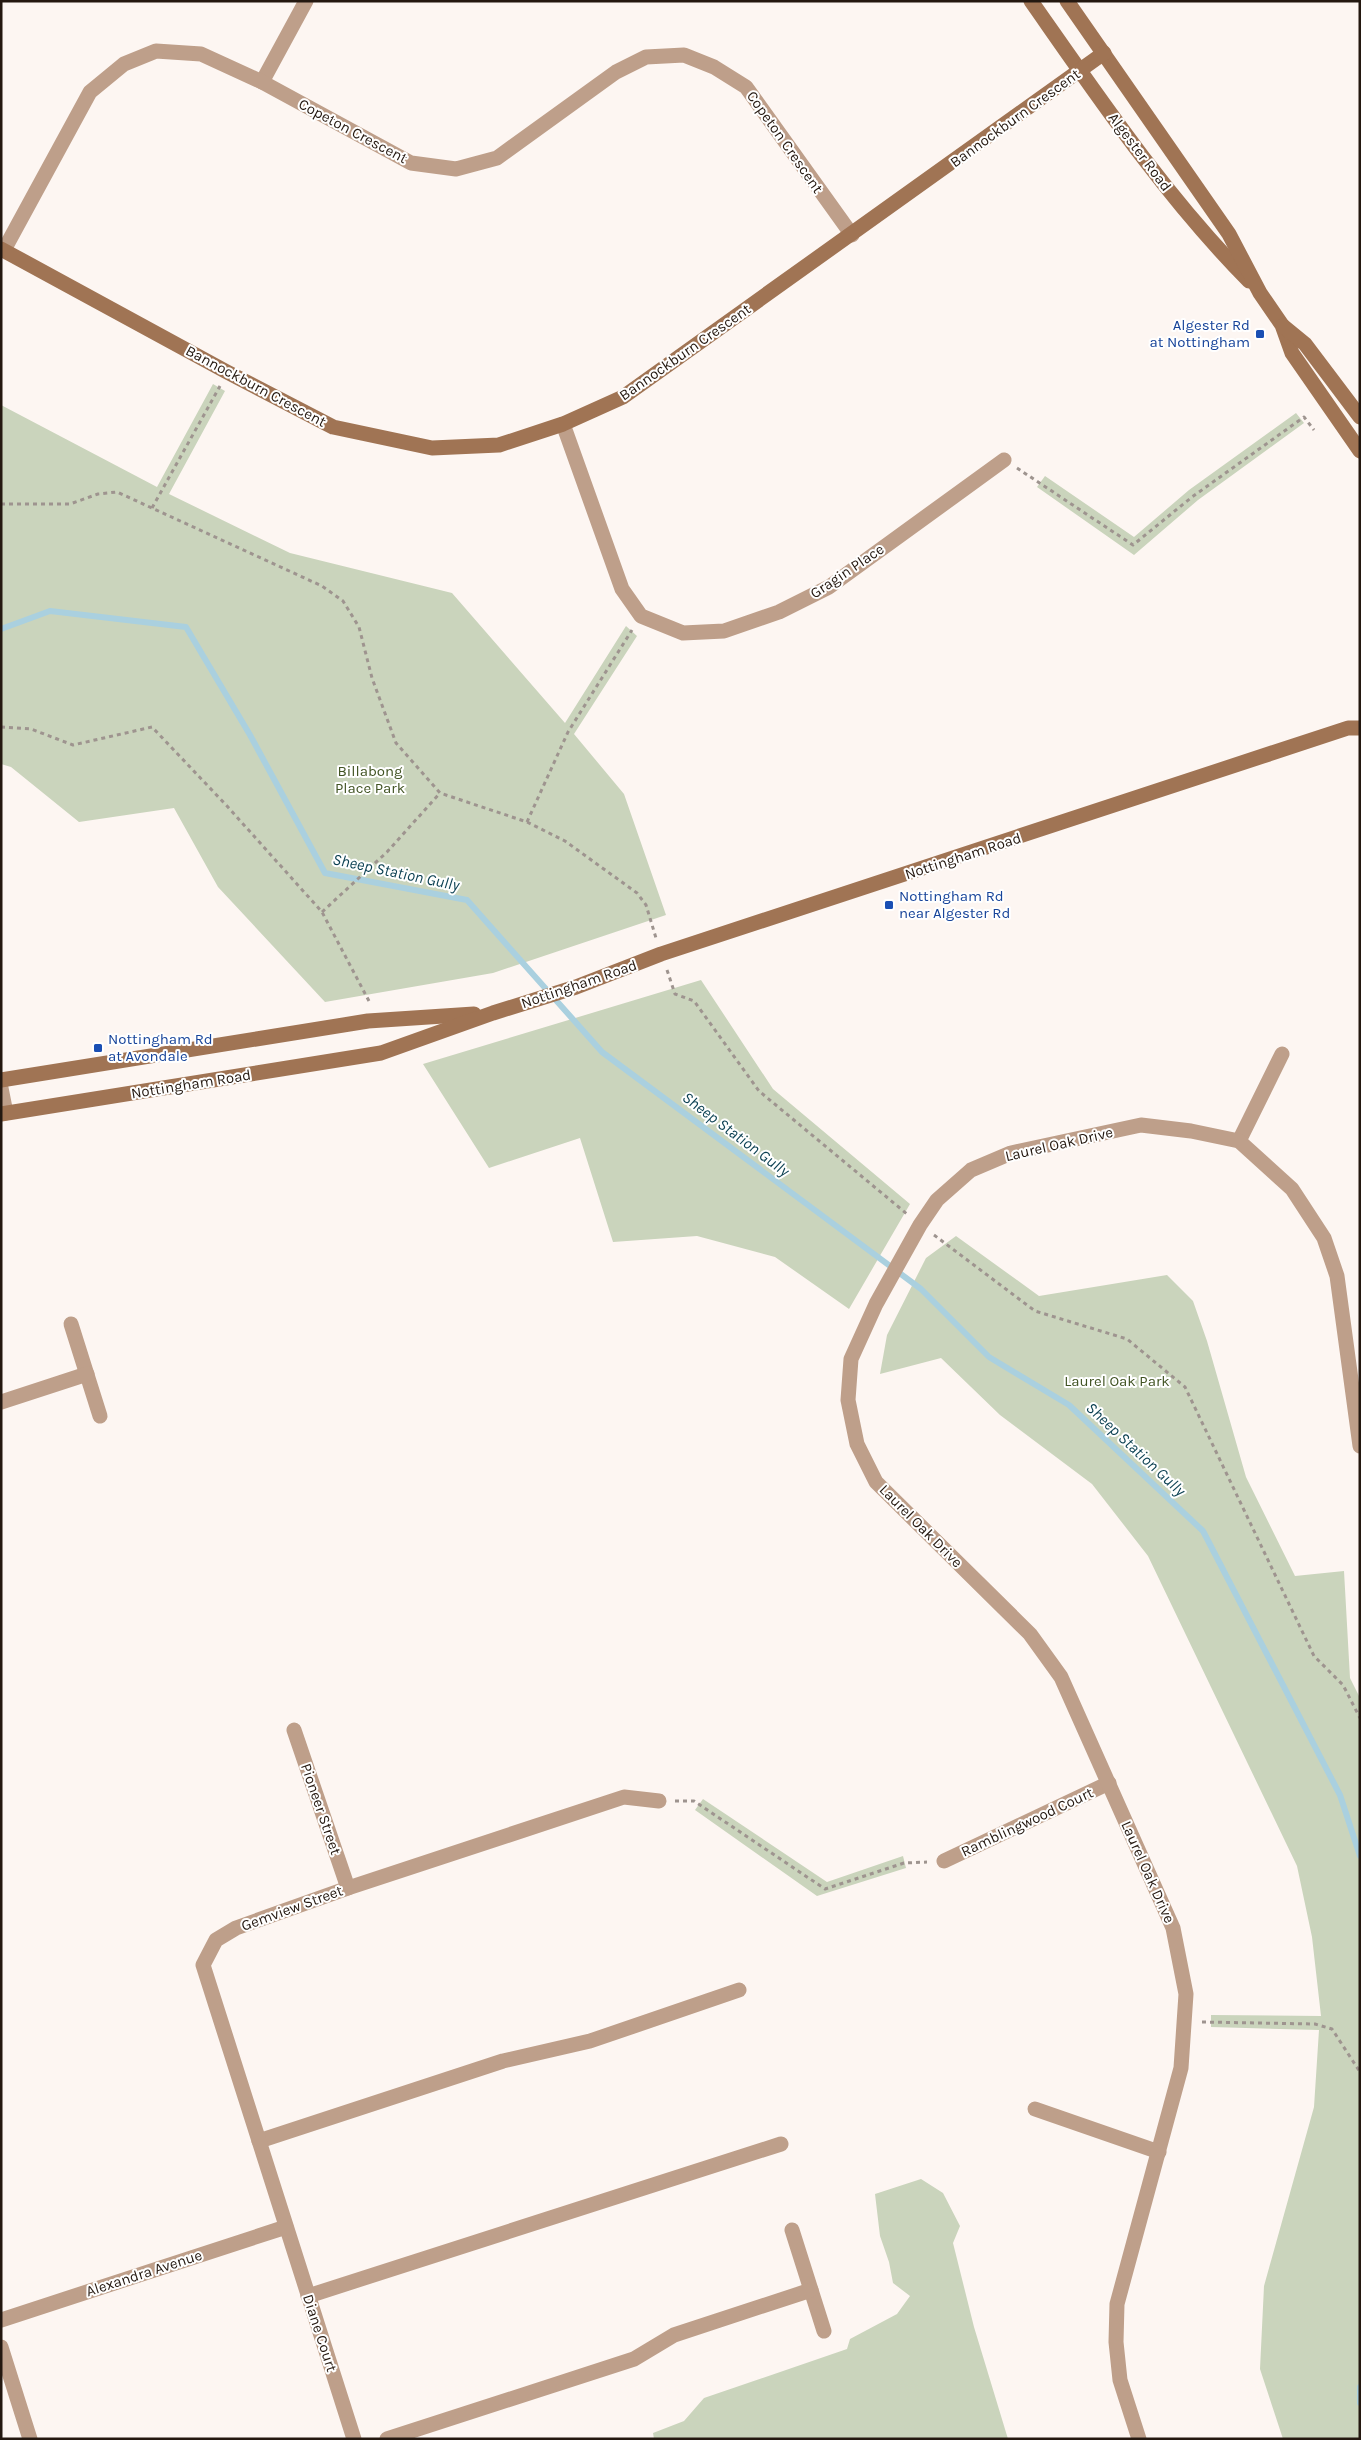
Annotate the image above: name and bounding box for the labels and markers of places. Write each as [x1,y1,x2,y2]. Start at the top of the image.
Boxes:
place label: Algester Rd at Nottingham [1149,316,1250,351]
marker: Algester Rd at Nottingham [1254,328,1266,340]
place label: Nottingham Rd near Algester Rd [899,887,1010,922]
marker: Nottingham Rd near Algester Rd [883,899,895,911]
place label: Nottingham Rd at Avondale [108,1030,213,1065]
marker: Nottingham Rd at Avondale [92,1042,104,1054]

